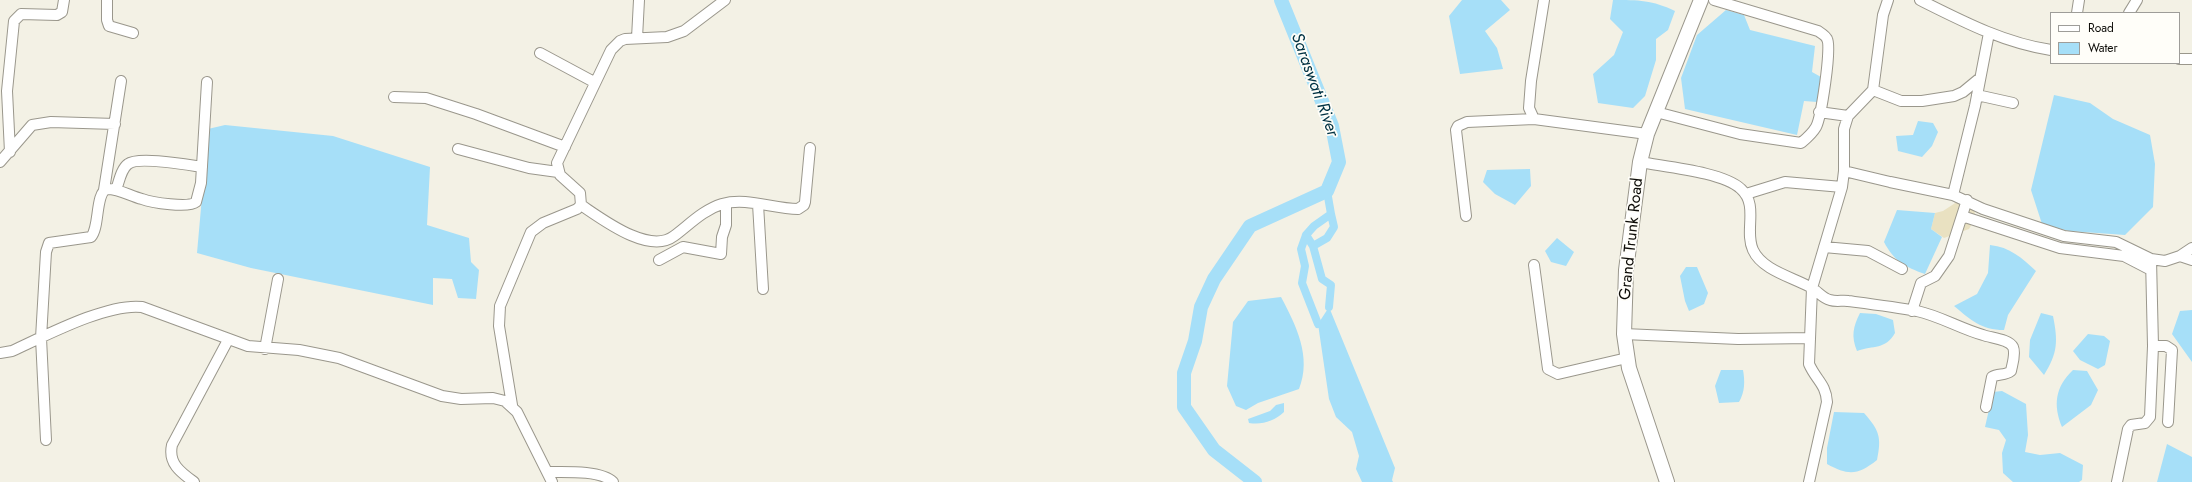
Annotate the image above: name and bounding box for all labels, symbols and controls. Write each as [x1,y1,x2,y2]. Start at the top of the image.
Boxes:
legend [2050,12,2180,64]
text: Road [2088,19,2114,37]
water label: Saraswati River [1286,30,1342,140]
text: Water [2088,39,2118,57]
street label: Grand Trunk Road [1616,177,1648,301]

